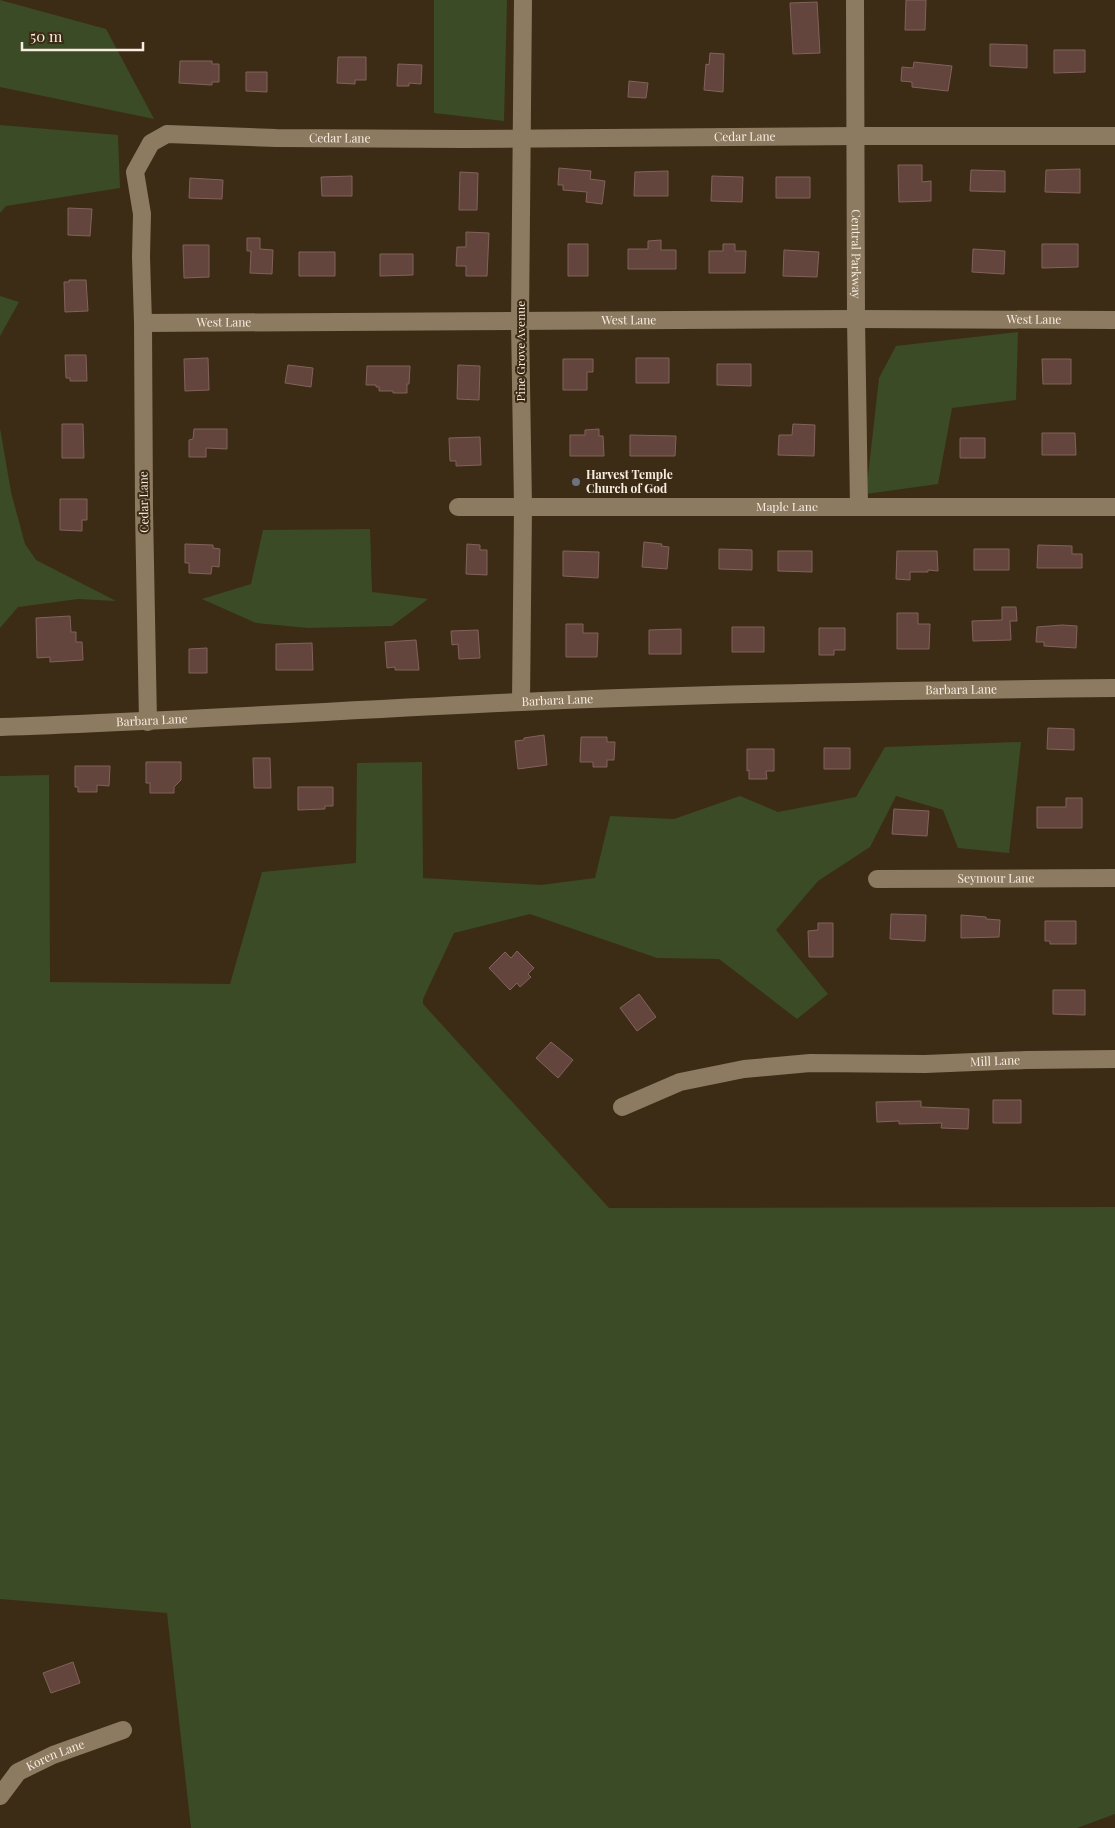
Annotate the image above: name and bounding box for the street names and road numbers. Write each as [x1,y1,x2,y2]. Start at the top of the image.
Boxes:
street label: Cedar Lane [714,128,776,144]
street label: Cedar Lane [309,129,371,146]
street label: Central Parkway [849,209,865,299]
street label: Pine Grove Avenue [512,301,528,401]
street label: West Lane [601,311,656,327]
street label: West Lane [1006,311,1061,327]
street label: West Lane [196,313,251,330]
street label: Cedar Lane [134,471,152,533]
street label: Maple Lane [756,498,818,514]
street label: Barbara Lane [925,680,997,697]
street label: Barbara Lane [521,690,594,709]
street label: Barbara Lane [116,710,188,729]
street label: Seymour Lane [957,869,1035,886]
street label: Mill Lane [970,1051,1021,1069]
street label: Koren Lane [23,1735,87,1774]

